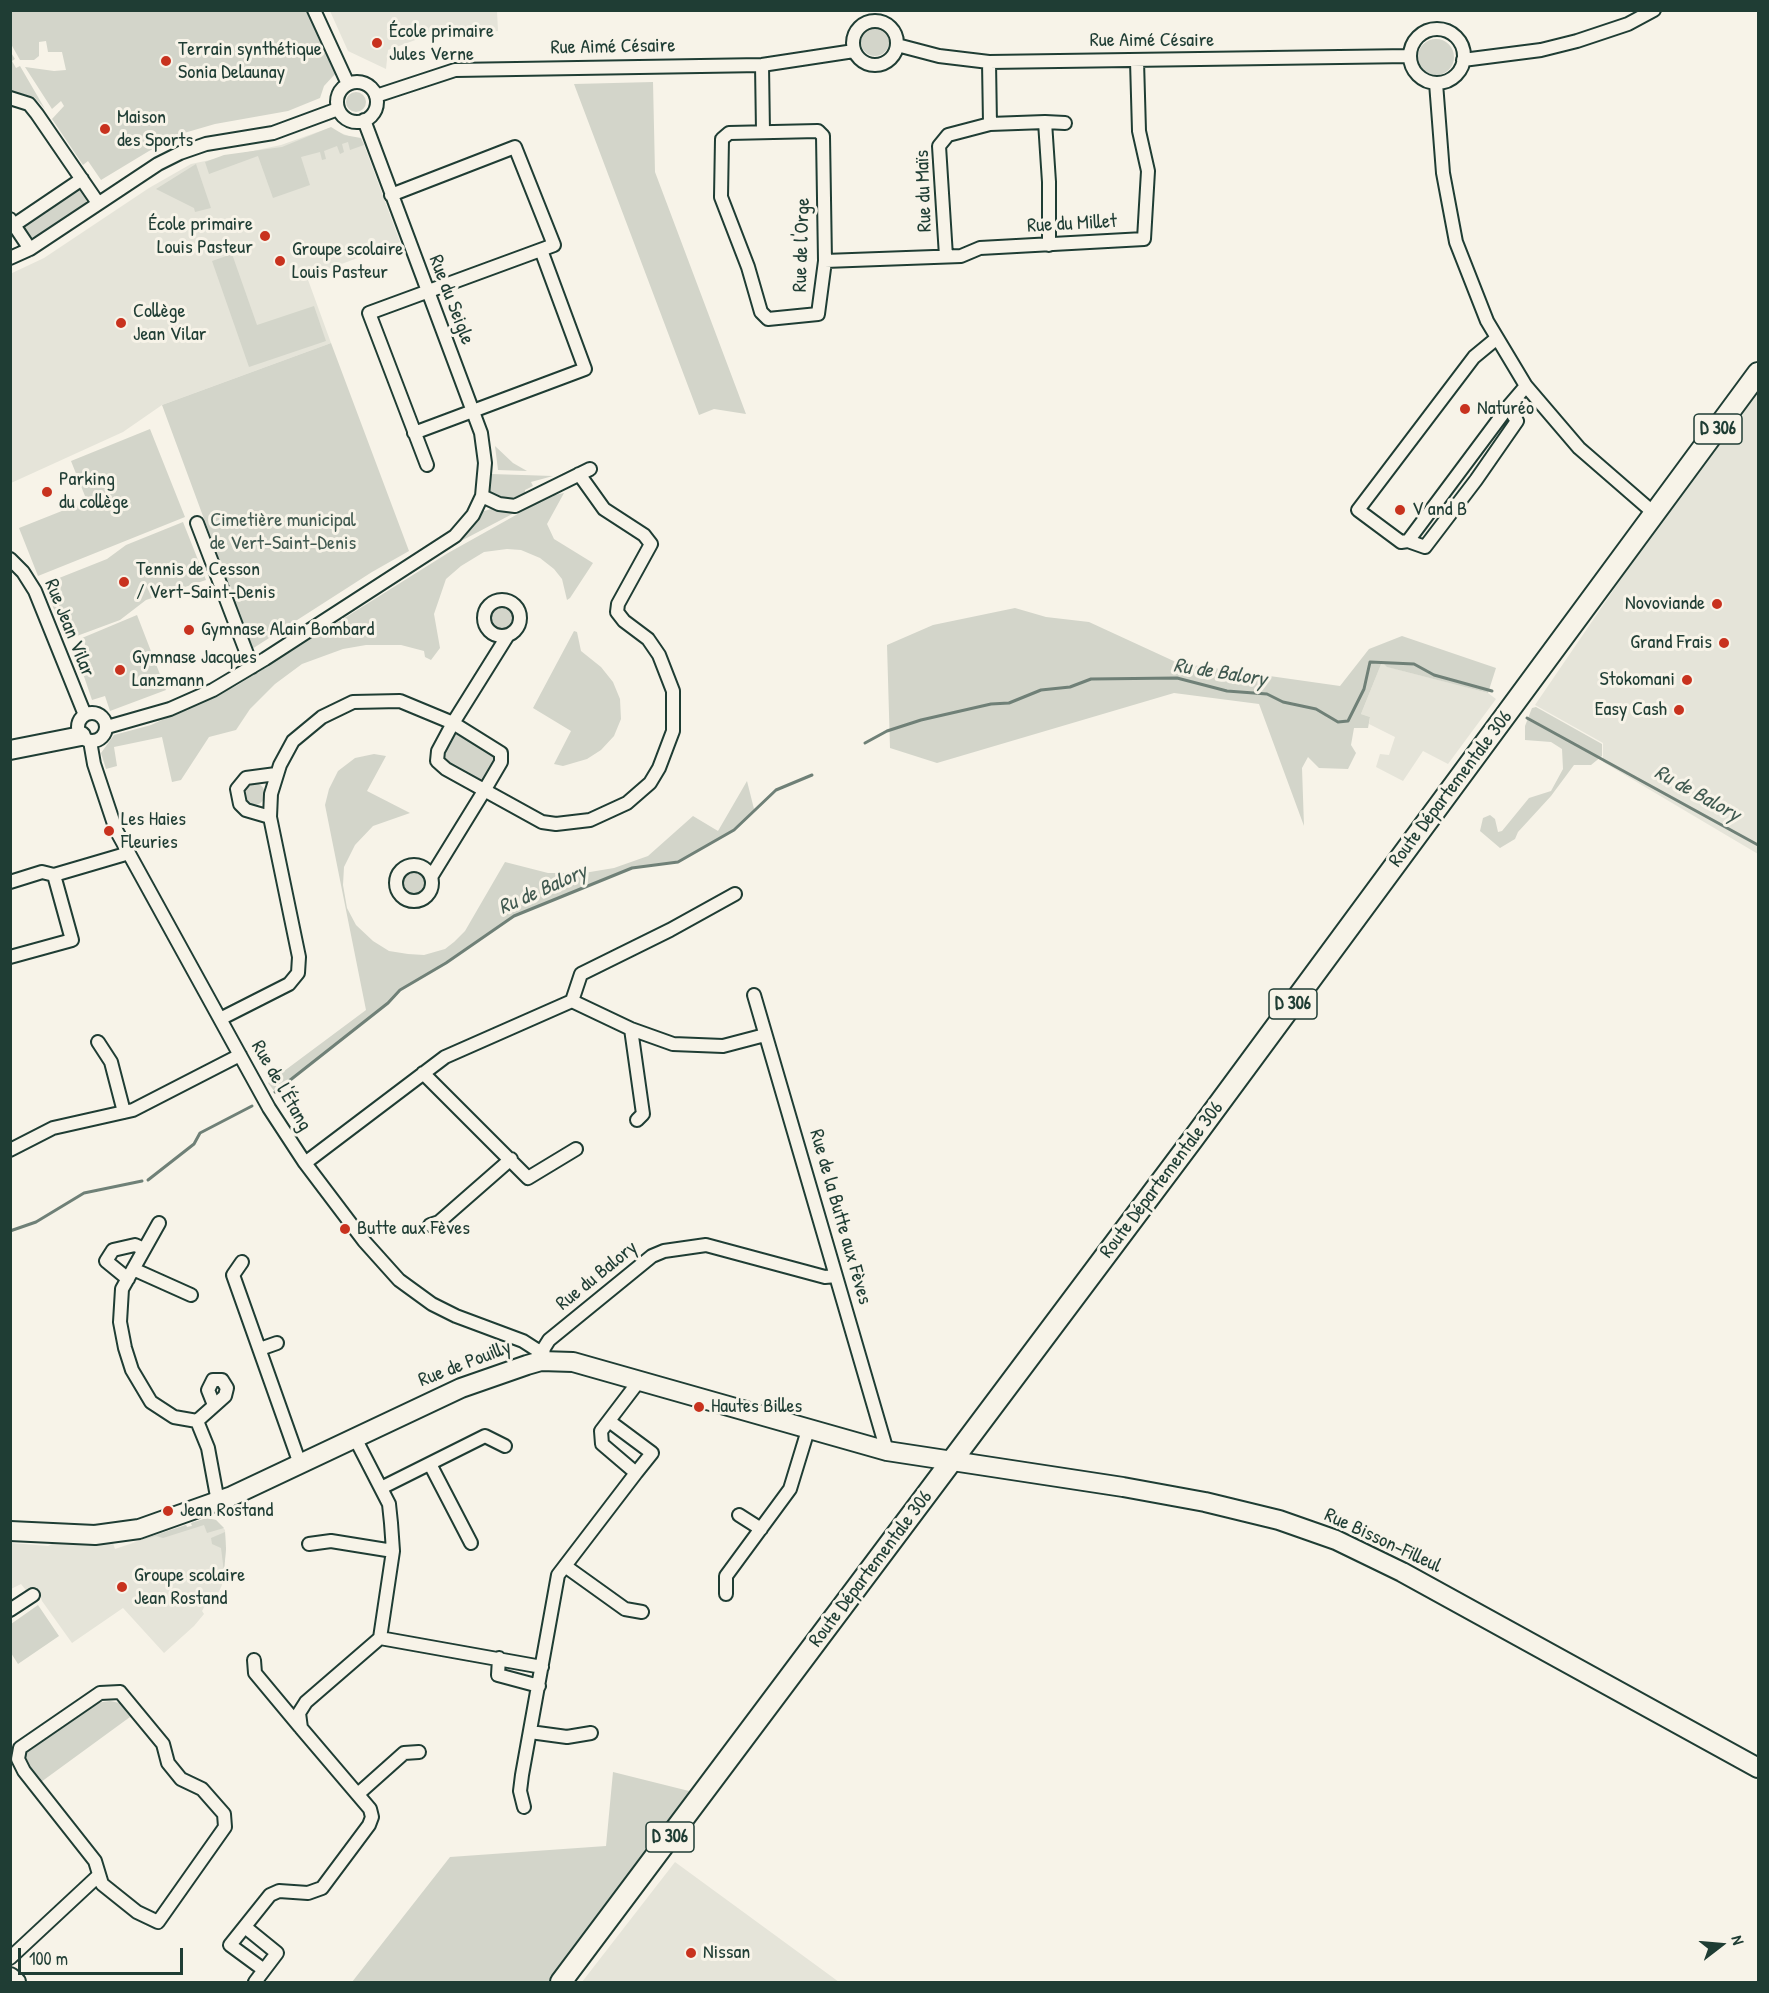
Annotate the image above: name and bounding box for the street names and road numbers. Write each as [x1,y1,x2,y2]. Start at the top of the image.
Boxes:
street label: Rue Aimé Césaire [1090,29,1214,53]
street label: Rue Aimé Césaire [550,34,676,60]
street label: Rue du Maïs [911,150,937,232]
street label: Rue de l'Orge [788,197,816,293]
street label: Rue du Millet [1026,210,1118,238]
street label: Rue du Seigle [423,252,479,348]
road number: D 306 [1694,414,1742,444]
street label: Rue Jean Vilar [39,576,99,680]
street label: Route Départementale 306 [1384,706,1518,872]
road number: D 306 [1269,989,1317,1019]
street label: Rue de l'Étang [246,1037,316,1135]
street label: Route Départementale 306 [1095,1097,1229,1263]
street label: Rue de la Butte aux Fèves [804,1127,876,1307]
street label: Rue du Balory [552,1236,642,1316]
street label: Rue de Pouilly [415,1335,515,1393]
street label: Route Départementale 306 [804,1486,938,1652]
street label: Rue Bisson-Filleul [1321,1503,1445,1579]
road number: D 306 [646,1822,694,1852]

